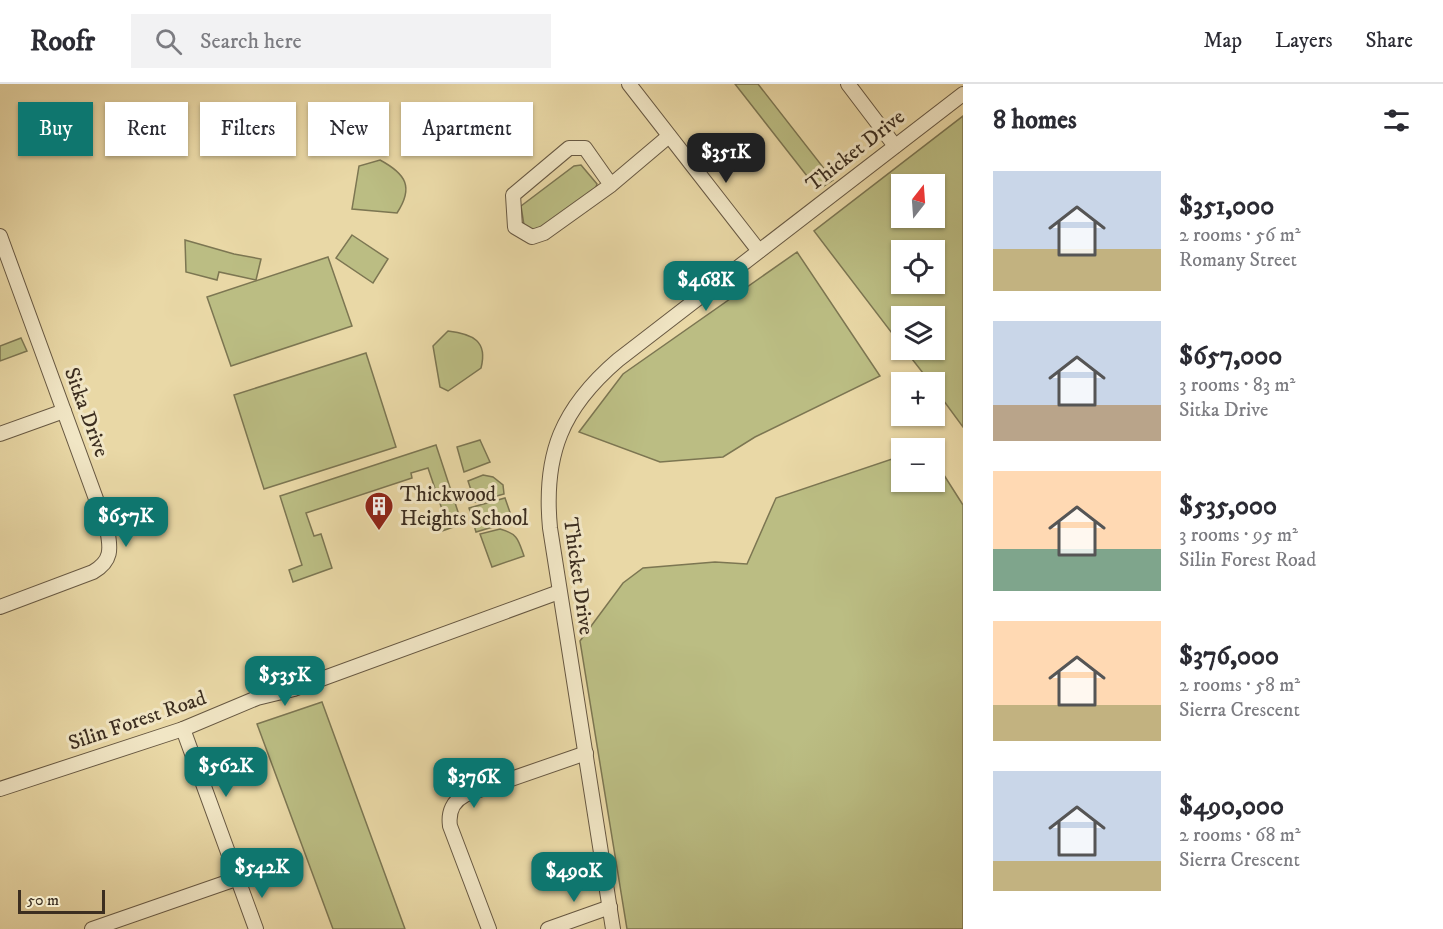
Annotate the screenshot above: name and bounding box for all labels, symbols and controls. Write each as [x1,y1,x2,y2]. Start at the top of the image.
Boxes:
search box [131,14,551,68]
text: Roofr [30,24,95,59]
icon: search [152,25,185,58]
text: Search here [200,28,302,55]
text: Map [1203,28,1242,54]
text: Layers [1275,28,1333,54]
text: Share [1366,28,1413,54]
chip: Buy [18,102,93,156]
chip: Rent [105,102,188,156]
chip: Filters [200,102,296,156]
chip: New [308,102,389,156]
chip: Apartment [401,102,533,156]
street label: Thicket Drive [801,104,910,197]
text: 8 homes [993,104,1077,137]
icon: filters [1380,104,1413,137]
pin: $351K [684,133,768,184]
text: $351K [701,140,751,165]
north arrow [891,174,945,228]
map controls [891,174,945,492]
text: $351,000 [1179,190,1274,223]
icon: home [1041,195,1113,267]
text: 2 rooms · 56 m² [1179,223,1301,248]
button: locate [891,240,945,294]
text: Romany Street [1179,248,1297,273]
pin: $468K [664,261,748,312]
text: $468K [678,268,734,293]
button: layers [891,306,945,360]
text: $657,000 [1179,340,1282,373]
icon: home [1041,345,1113,417]
street label: Sitka Drive [58,364,114,461]
button: + [891,372,945,426]
text: 3 rooms · 83 m² [1179,373,1295,398]
text: Sitka Drive [1179,398,1268,423]
button: − [891,438,945,492]
place label: Thickwood Heights School [400,482,529,532]
building icon: Thickwood Heights School [363,490,395,532]
text: $535,000 [1179,490,1277,523]
icon: home [1041,495,1113,567]
pin: $657K [84,497,168,548]
text: $657K [98,504,154,529]
street label: Thicket Drive [557,516,599,637]
text: 3 rooms · 95 m² [1179,523,1298,548]
text: Silin Forest Road [1179,548,1316,573]
text: $376,000 [1179,640,1279,673]
icon: home [1041,645,1113,717]
pin: $535K [243,656,327,707]
text: $535K [259,663,311,688]
text: 2 rooms · 58 m² [1179,673,1300,698]
street label: Silin Forest Road [65,685,210,757]
text: Sierra Crescent [1179,698,1300,723]
pin: $562K [184,747,268,798]
text: $562K [198,754,254,779]
pin: $376K [432,758,516,809]
text: $376K [447,765,501,790]
text: $490,000 [1179,790,1284,823]
icon: home [1041,795,1113,867]
text: 2 rooms · 68 m² [1179,823,1301,848]
pin: $542K [220,848,304,899]
text: Sierra Crescent [1179,848,1300,873]
pin: $490K [532,852,616,903]
text: $542K [234,855,290,880]
text: $490K [545,859,603,884]
scale bar [18,887,105,914]
text: 50 m [27,890,59,910]

